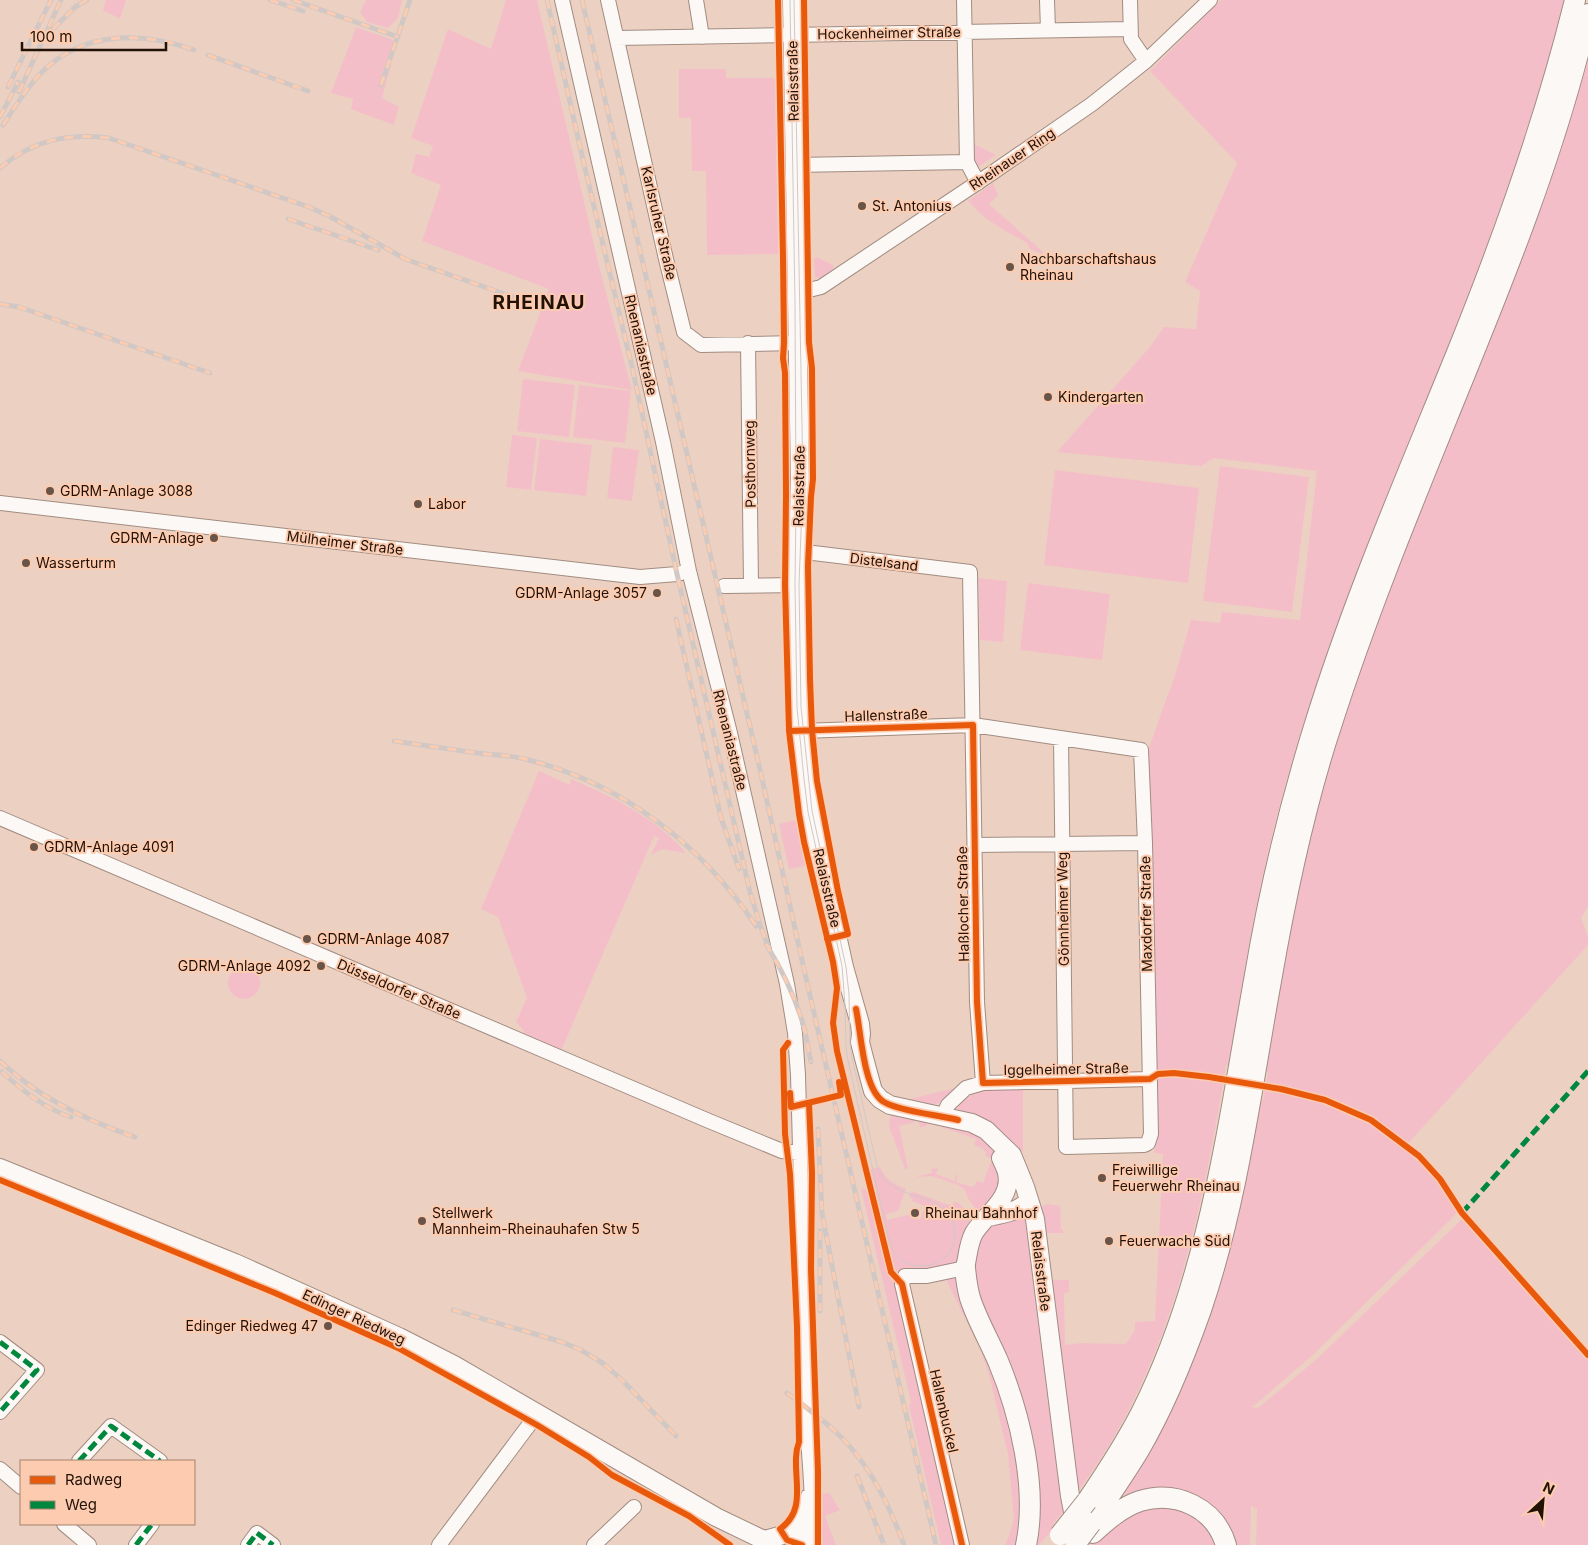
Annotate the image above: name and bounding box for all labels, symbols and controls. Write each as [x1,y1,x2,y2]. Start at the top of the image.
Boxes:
scale bar [22,20,166,52]
street label: Hockenheimer Straße [817,23,961,42]
text: 100 m [30,27,72,46]
street label: Relaisstraße [783,40,802,122]
street label: Rheinauer Ring [966,124,1058,194]
street label: Karlsruher Straße [638,164,681,281]
place label: St. Antonius [872,197,952,214]
marker: St. Antonius [856,200,868,212]
place label: Nachbarschaftshaus Rheinau [1020,250,1156,283]
marker: Nachbarschaftshaus Rheinau [1004,261,1016,273]
district label: RHEINAU [493,291,585,314]
street label: Rhenaniastraße [622,293,661,397]
place label: Kindergarten [1058,388,1144,405]
marker: Kindergarten [1042,391,1054,403]
street label: Posthornweg [740,420,759,508]
street label: Relaisstraße [789,445,808,527]
place label: GDRM-Anlage 3088 [60,482,193,499]
marker: GDRM-Anlage 3088 [44,485,56,497]
place label: Labor [428,495,466,512]
marker: Labor [412,498,424,510]
street label: Mülheimer Straße [286,527,404,558]
place label: GDRM-Anlage [110,529,204,546]
marker: GDRM-Anlage [208,532,220,544]
street label: Distelsand [849,549,919,574]
place label: Wasserturm [36,554,116,571]
marker: Wasserturm [20,557,32,569]
place label: GDRM-Anlage 3057 [515,584,647,601]
marker: GDRM-Anlage 3057 [651,587,663,599]
street label: Rhenaniastraße [710,688,751,792]
street label: Hallenstraße [844,705,928,724]
place label: GDRM-Anlage 4091 [44,838,174,855]
marker: GDRM-Anlage 4091 [28,841,40,853]
street label: Haßlocher Straße [953,846,972,962]
street label: Relaisstraße [810,847,845,929]
street label: Gönnheimer Weg [1053,852,1072,966]
street label: Maxdorfer Straße [1136,856,1155,972]
place label: GDRM-Anlage 4087 [317,930,450,947]
marker: GDRM-Anlage 4087 [301,933,313,945]
street label: Düsseldorfer Straße [335,955,464,1022]
place label: GDRM-Anlage 4092 [178,957,311,974]
marker: GDRM-Anlage 4092 [315,960,327,972]
street label: Iggelheimer Straße [1003,1059,1129,1078]
place label: Freiwillige Feuerwehr Rheinau [1112,1161,1240,1194]
marker: Freiwillige Feuerwehr Rheinau [1096,1172,1108,1184]
place label: Stellwerk Mannheim-Rheinauhafen Stw 5 [432,1204,640,1237]
place label: Rheinau Bahnhof [925,1204,1038,1221]
marker: Rheinau Bahnhof [909,1207,921,1219]
marker: Stellwerk Mannheim-Rheinauhafen Stw 5 [416,1215,428,1227]
street label: Relaisstraße [1028,1230,1055,1312]
place label: Feuerwache Süd [1119,1232,1230,1249]
marker: Feuerwache Süd [1103,1235,1115,1247]
street label: Edinger Riedweg [300,1285,408,1348]
place label: Edinger Riedweg 47 [185,1317,318,1334]
marker: Edinger Riedweg 47 [322,1320,334,1332]
street label: Hallenbuckel [927,1367,962,1454]
legend [20,1460,195,1525]
text: Radweg [65,1470,122,1489]
north arrow [1518,1475,1568,1525]
text: N [1540,1478,1557,1498]
text: Weg [65,1495,97,1514]

